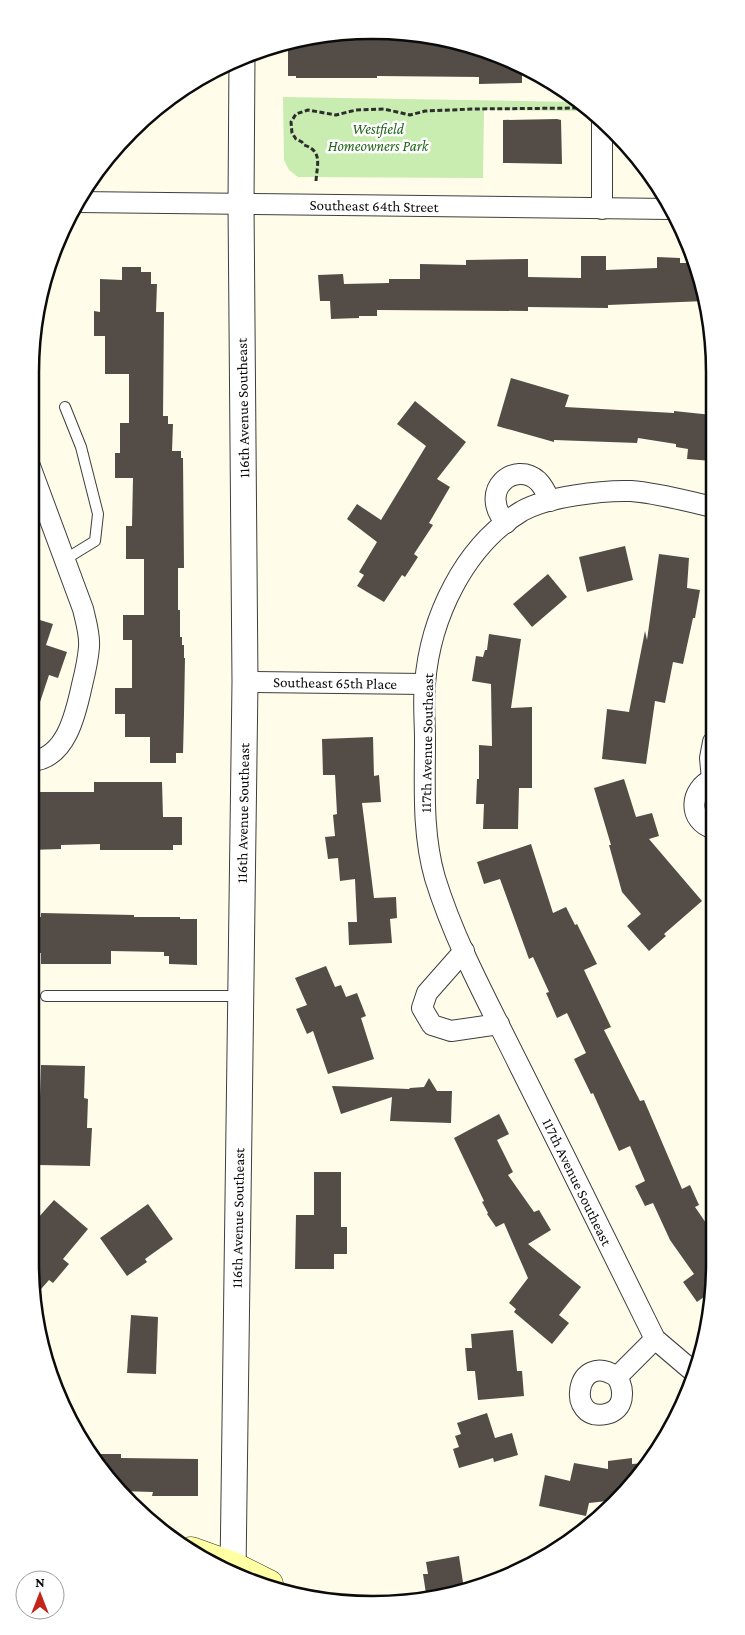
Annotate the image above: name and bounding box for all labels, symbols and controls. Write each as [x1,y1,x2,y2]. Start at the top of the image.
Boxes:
park label: Westfield Homeowners Park [328,121,430,154]
street label: Southeast 64th Street [309,197,440,215]
street label: 116th Avenue Southeast [234,337,252,478]
street label: 117th Avenue Southeast [418,672,436,813]
street label: Southeast 65th Place [273,674,398,692]
street label: 116th Avenue Southeast [234,742,252,883]
street label: 117th Avenue Southeast [539,1116,615,1249]
street label: 116th Avenue Southeast [229,1147,247,1288]
north arrow [15,1570,65,1620]
text: N [35,1574,45,1590]

